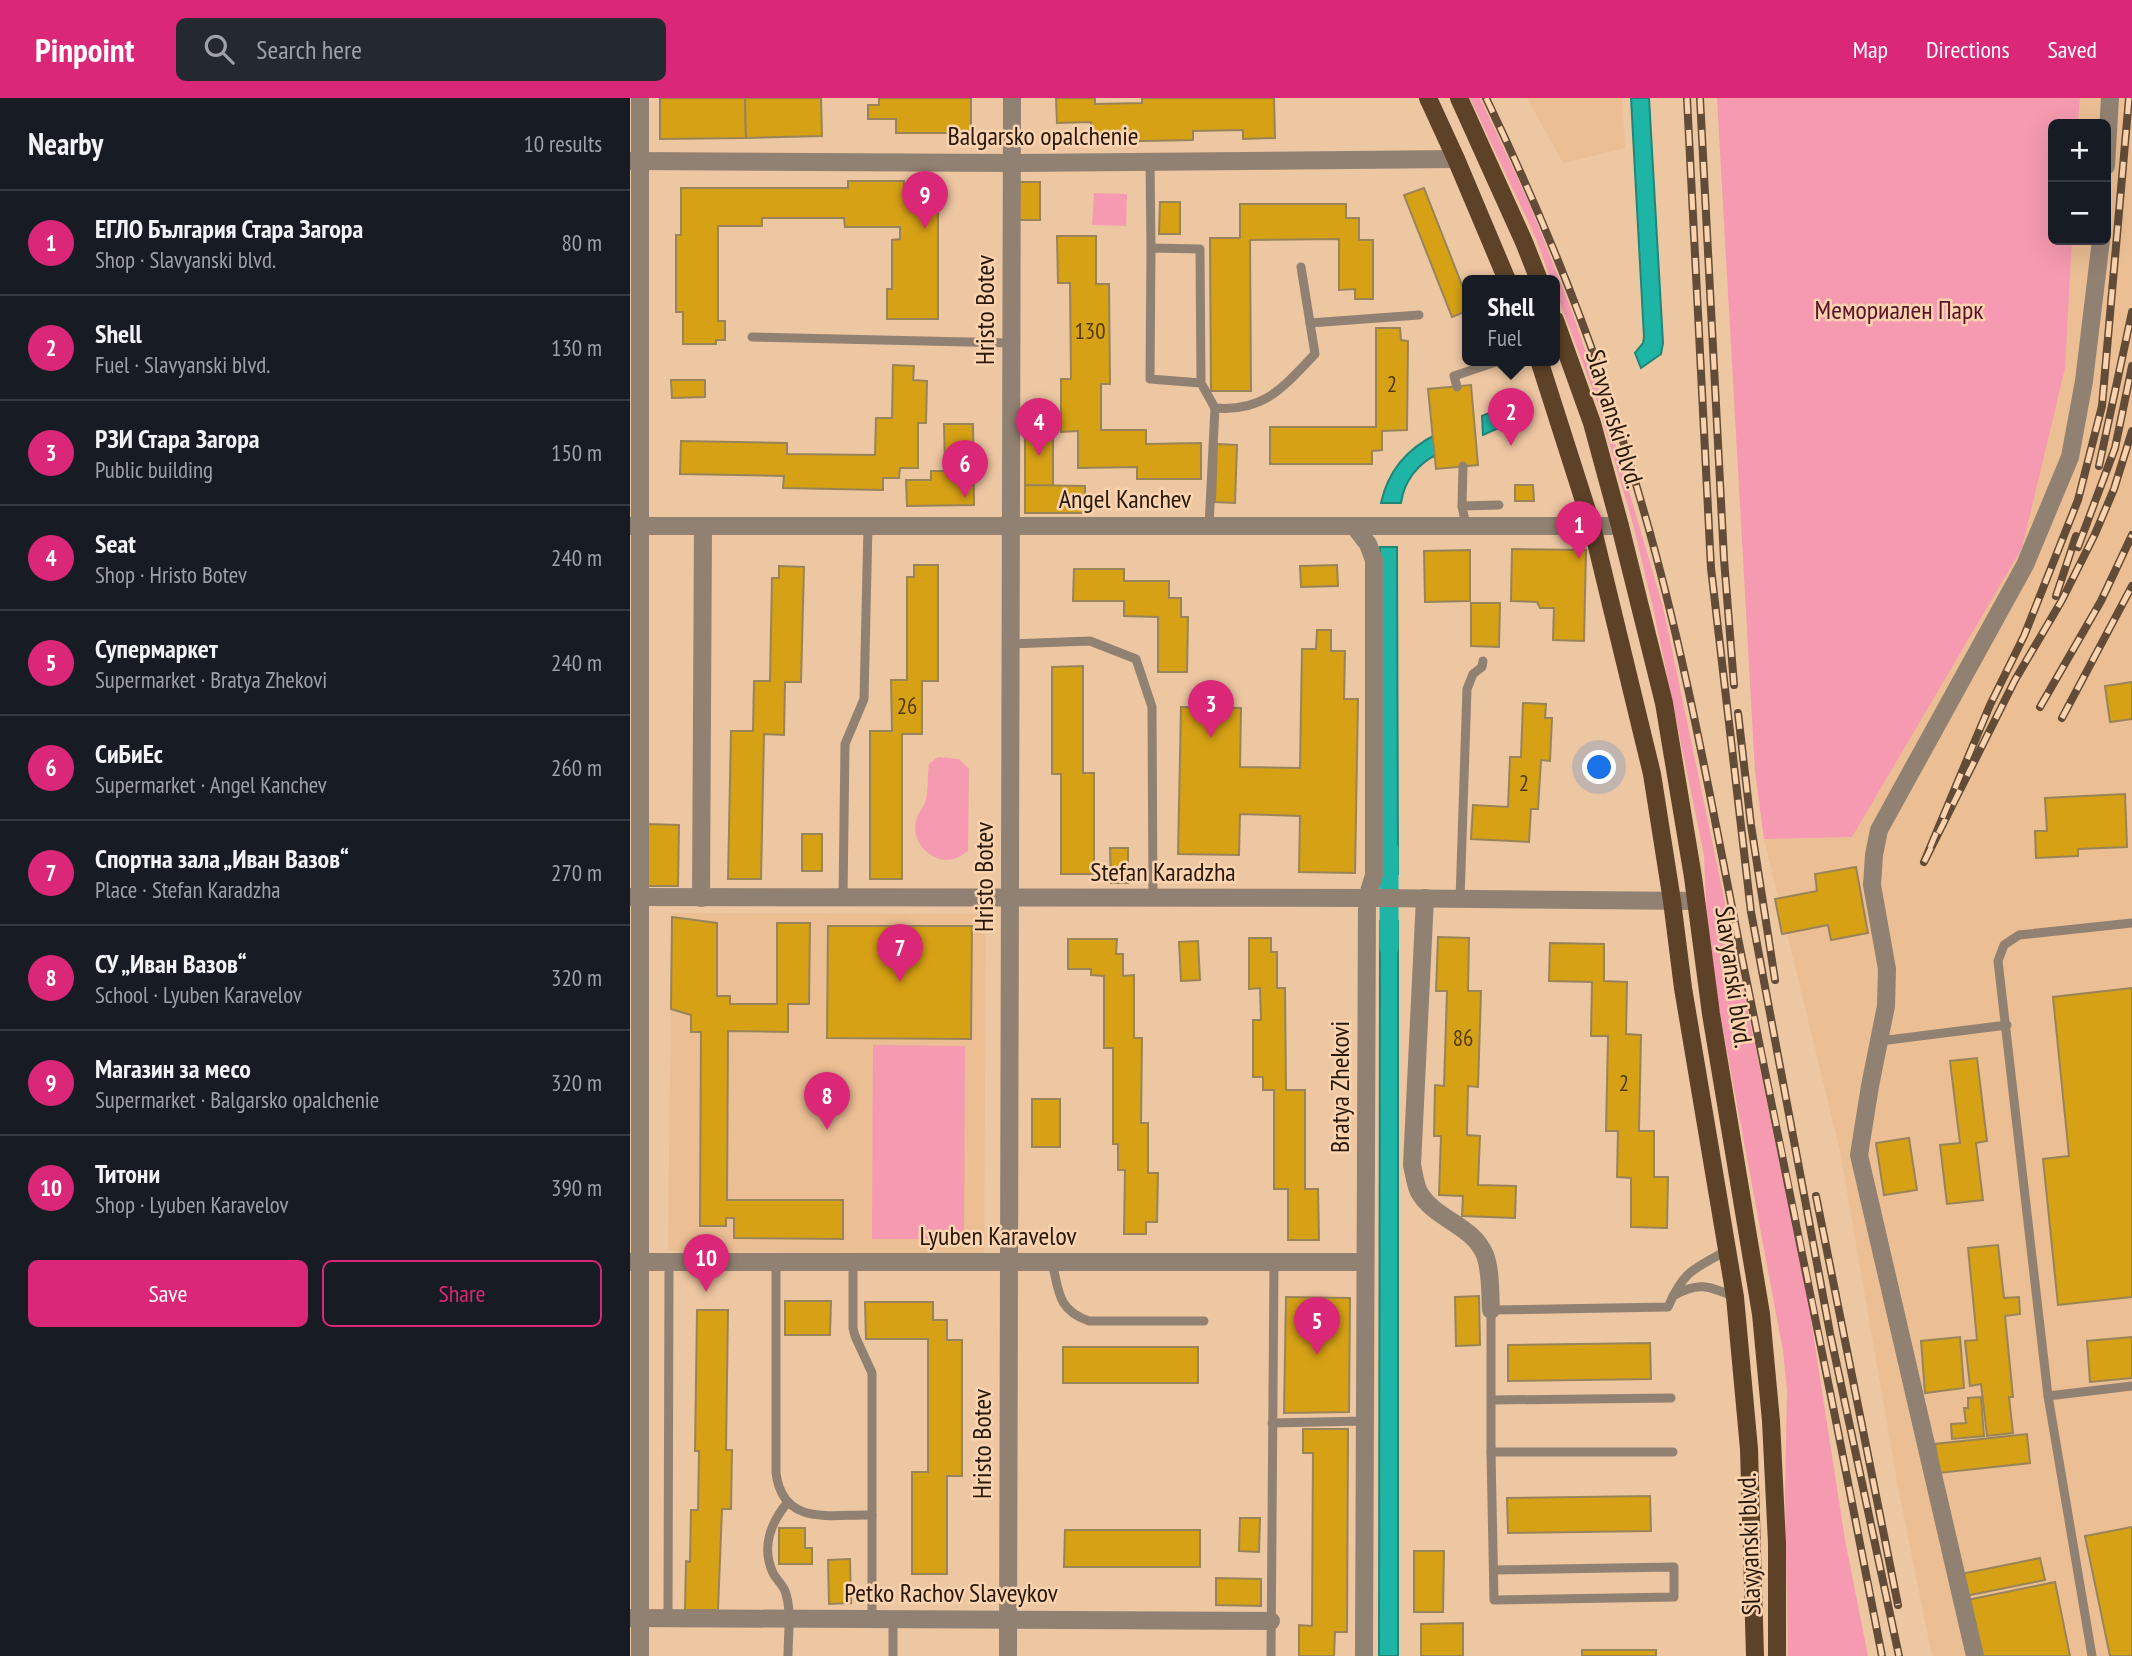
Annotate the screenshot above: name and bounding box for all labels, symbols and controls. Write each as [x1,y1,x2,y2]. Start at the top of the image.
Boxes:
search box [176,18,666,81]
text: Pinpoint [35,28,134,71]
icon: search [200,30,238,68]
text: Search here [256,33,362,66]
text: Map [1853,34,1888,65]
text: Directions [1926,34,2010,65]
text: Saved [2048,34,2097,65]
street label: Balgarsko opalchenie [947,119,1139,152]
map controls [2048,119,2111,245]
button: + [2048,119,2111,182]
text: Nearby [28,124,103,163]
text: 10 results [523,129,602,158]
pin: 9 [902,171,948,229]
button: − [2048,182,2111,245]
text: ЕГЛО България Стара Загора [95,212,363,245]
text: 1 [46,228,57,257]
text: 80 m [561,228,602,257]
text: Shop · Slavyanski blvd. [95,245,276,274]
street label: Hristo Botev [968,255,1001,365]
popup [1462,275,1560,366]
text: Shell [1488,290,1534,323]
park label: Мемориален Парк [1815,293,1983,326]
house number: 130 [1074,316,1106,345]
text: Shell [95,317,142,350]
text: Fuel [1488,323,1522,352]
text: 2 [46,333,57,362]
text: 130 m [551,333,602,362]
street label: Slavyanski blvd. [1579,346,1652,492]
text: Fuel · Slavyanski blvd. [95,350,270,379]
house number: 2 [1387,369,1397,398]
pin: 2 [1488,388,1534,446]
pin: 4 [1016,398,1062,456]
text: РЗИ Стара Загора [95,422,260,455]
text: 3 [46,438,57,467]
text: 150 m [551,438,602,467]
pin: 6 [942,440,988,498]
text: Public building [95,455,213,484]
street label: Angel Kanchev [1059,482,1191,515]
pin: 1 [1556,501,1602,559]
text: Seat [95,527,136,560]
text: 4 [46,543,57,572]
text: 240 m [551,543,602,572]
text: Shop · Hristo Botev [95,560,247,589]
text: Супермаркет [95,632,218,665]
text: 5 [46,648,57,677]
text: 240 m [551,648,602,677]
text: Supermarket · Bratya Zhekovi [95,665,327,694]
pin: 3 [1188,680,1234,738]
house number: 26 [897,691,917,720]
text: СиБиЕс [95,737,163,770]
your location [1582,750,1616,784]
text: 6 [46,753,57,782]
text: 260 m [551,753,602,782]
house number: 2 [1519,768,1529,797]
text: Supermarket · Angel Kanchev [95,770,327,799]
street label: Hristo Botev [967,822,1000,932]
text: Спортна зала „Иван Вазов“ [95,842,349,875]
street label: Stefan Karadzha [1090,855,1236,888]
text: 7 [46,858,57,887]
text: 270 m [551,858,602,887]
text: Place · Stefan Karadzha [95,875,281,904]
street label: Slavyanski blvd. [1708,904,1761,1050]
pin: 7 [877,924,923,982]
text: СУ „Иван Вазов“ [95,947,247,980]
text: 8 [46,963,57,992]
text: 320 m [551,963,602,992]
text: School · Lyuben Karavelov [95,980,302,1009]
street label: Bratya Zhekovi [1323,1021,1356,1153]
house number: 86 [1453,1023,1473,1052]
text: Магазин за месо [95,1052,251,1085]
text: 9 [46,1068,57,1097]
text: 320 m [551,1068,602,1097]
house number: 2 [1619,1068,1629,1097]
pin: 8 [804,1072,850,1130]
text: Supermarket · Balgarsko opalchenie [95,1085,379,1114]
text: Титони [95,1157,160,1190]
text: 10 [40,1173,62,1202]
text: 390 m [551,1173,602,1202]
text: Shop · Lyuben Karavelov [95,1190,288,1219]
street label: Lyuben Karavelov [920,1219,1076,1252]
pin: 10 [683,1234,729,1292]
button: Save [28,1260,308,1327]
button: Share [322,1260,602,1327]
pin: 5 [1294,1297,1340,1355]
street label: Hristo Botev [965,1389,998,1499]
street label: Slavyanski blvd. [1730,1472,1767,1616]
street label: Petko Rachov Slaveykov [844,1576,1058,1609]

